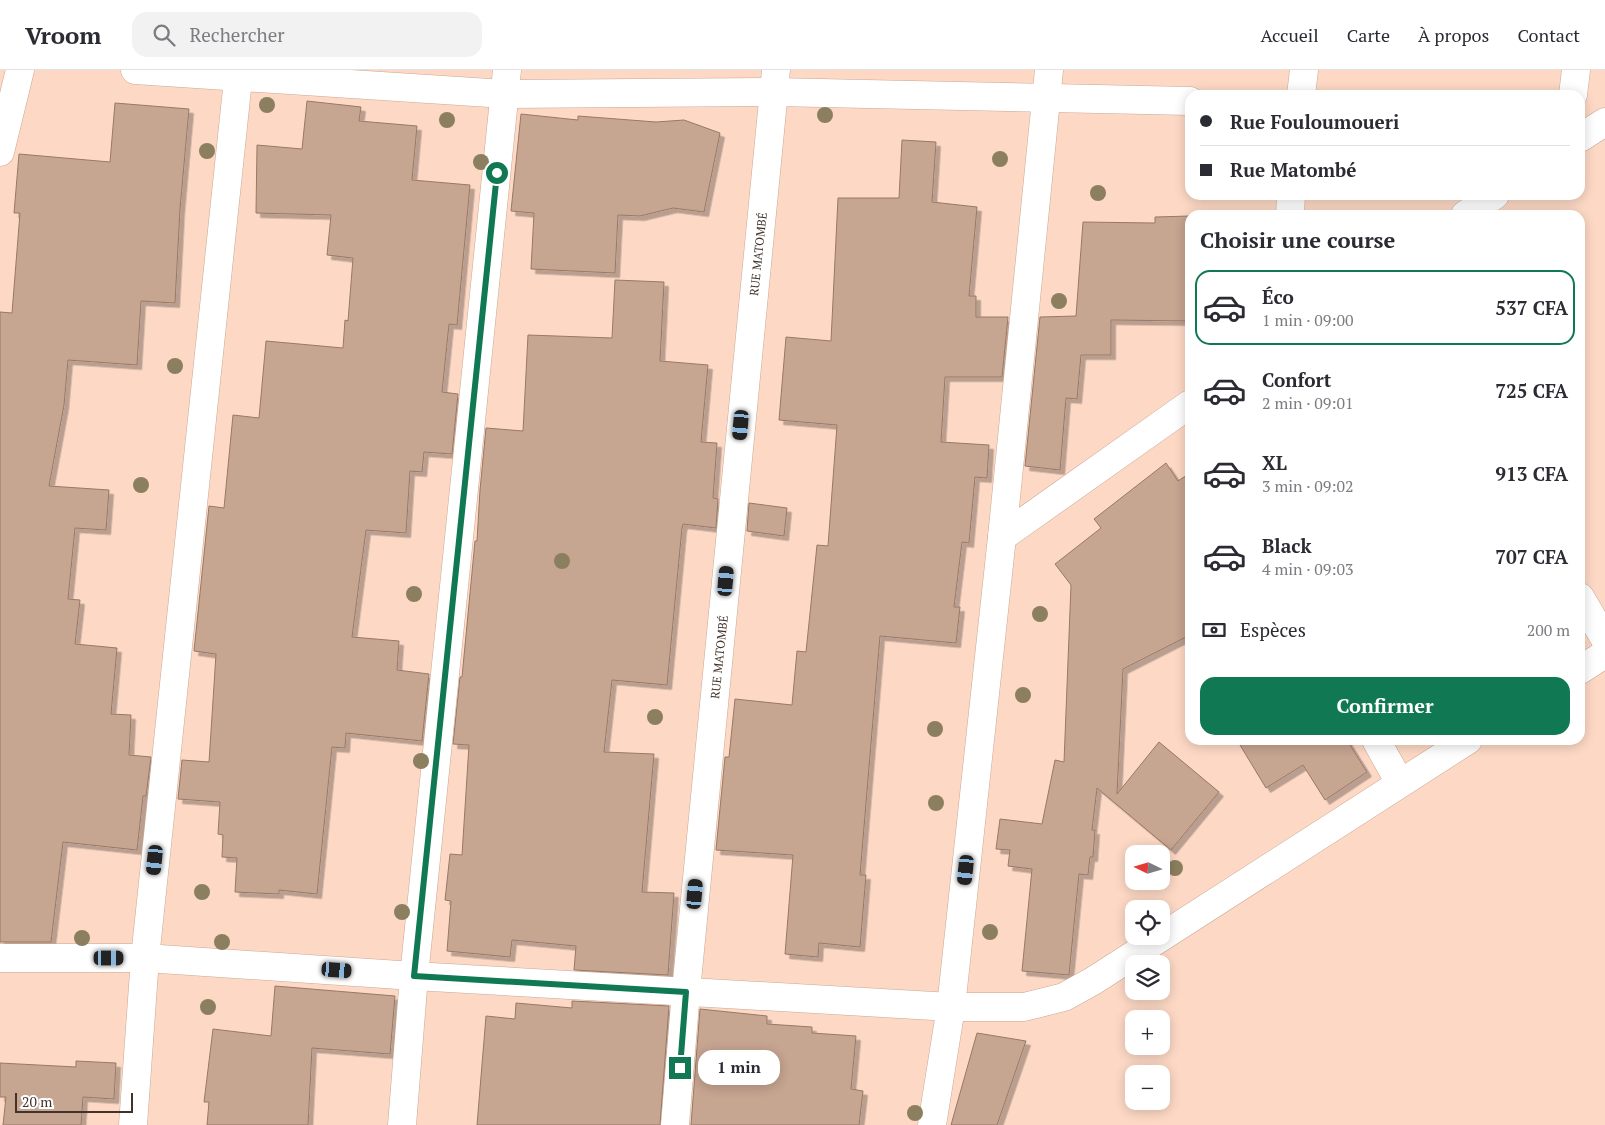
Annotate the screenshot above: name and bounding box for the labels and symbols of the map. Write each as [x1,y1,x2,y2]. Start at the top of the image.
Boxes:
route start [486,162,508,184]
street label: RUE MATOMBÉ [746,211,770,297]
car [732,409,749,441]
car [717,565,734,597]
street label: RUE MATOMBÉ [707,614,731,700]
car [145,844,164,876]
north arrow [1125,845,1170,890]
car [956,854,975,886]
car [686,878,703,910]
car [94,951,124,966]
car [321,961,352,979]
callout: 1 min [698,1050,780,1086]
route end [669,1057,691,1079]
scale bar [15,1090,132,1113]

